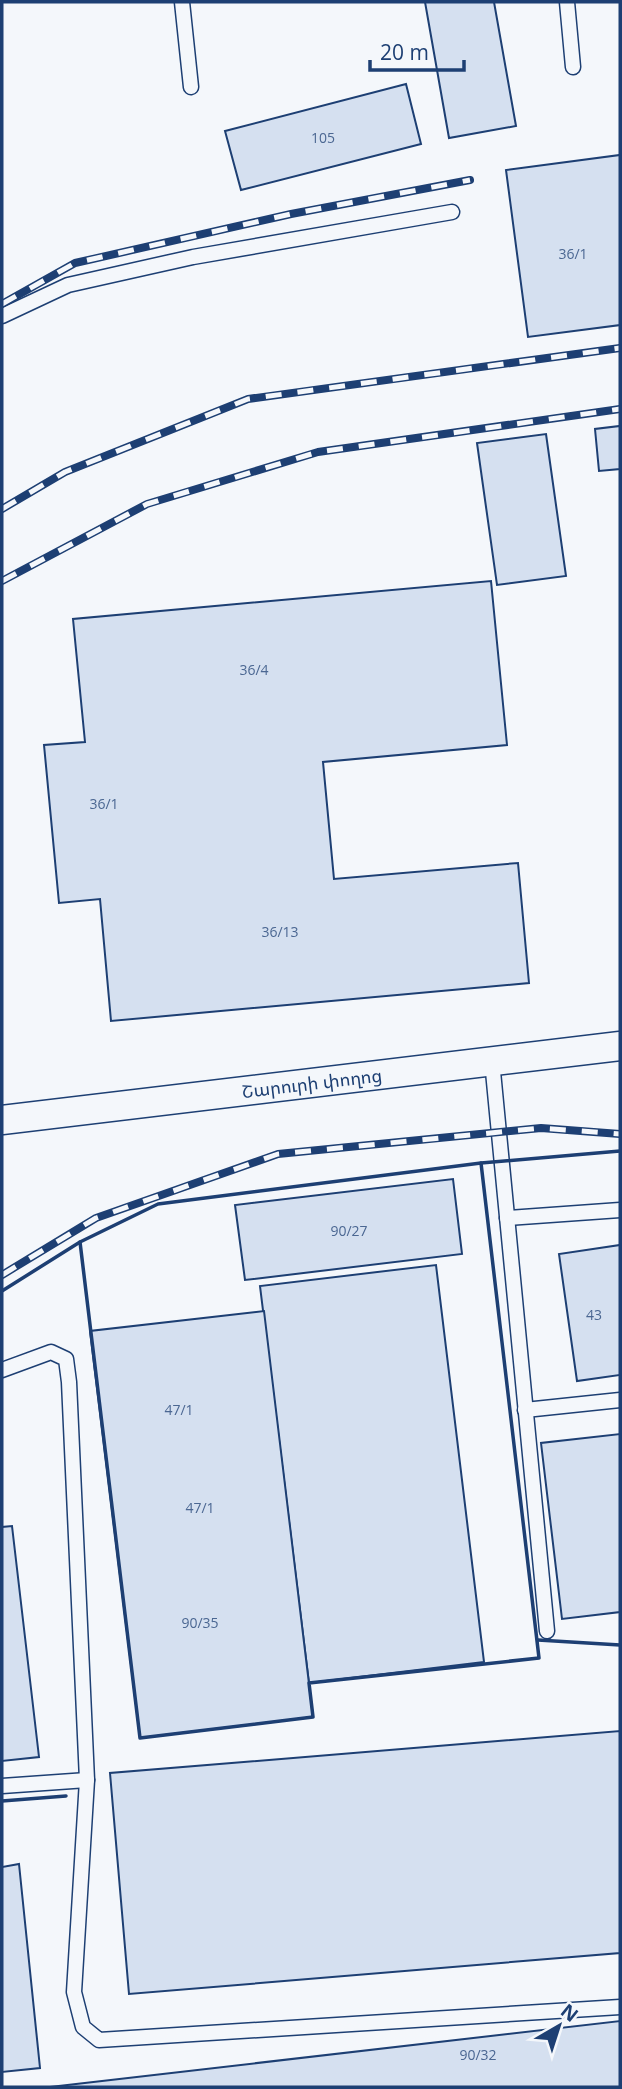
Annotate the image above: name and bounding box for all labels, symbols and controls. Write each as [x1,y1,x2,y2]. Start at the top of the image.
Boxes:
scale bar [370,28,464,72]
text: 20 m [380,38,429,66]
house number: 105 [311,128,335,147]
house number: 36/1 [558,244,588,263]
house number: 36/4 [239,660,269,679]
house number: 36/1 [89,794,119,813]
house number: 36/13 [261,922,299,941]
street label: Շարուրի փողոց [240,1063,383,1103]
house number: 90/27 [330,1221,368,1240]
house number: 43 [586,1305,602,1324]
house number: 47/1 [164,1400,194,1419]
house number: 47/1 [185,1498,215,1517]
house number: 90/35 [181,1613,219,1632]
north arrow [524,1991,594,2061]
text: N [556,1998,584,2028]
house number: 90/32 [459,2045,497,2064]

